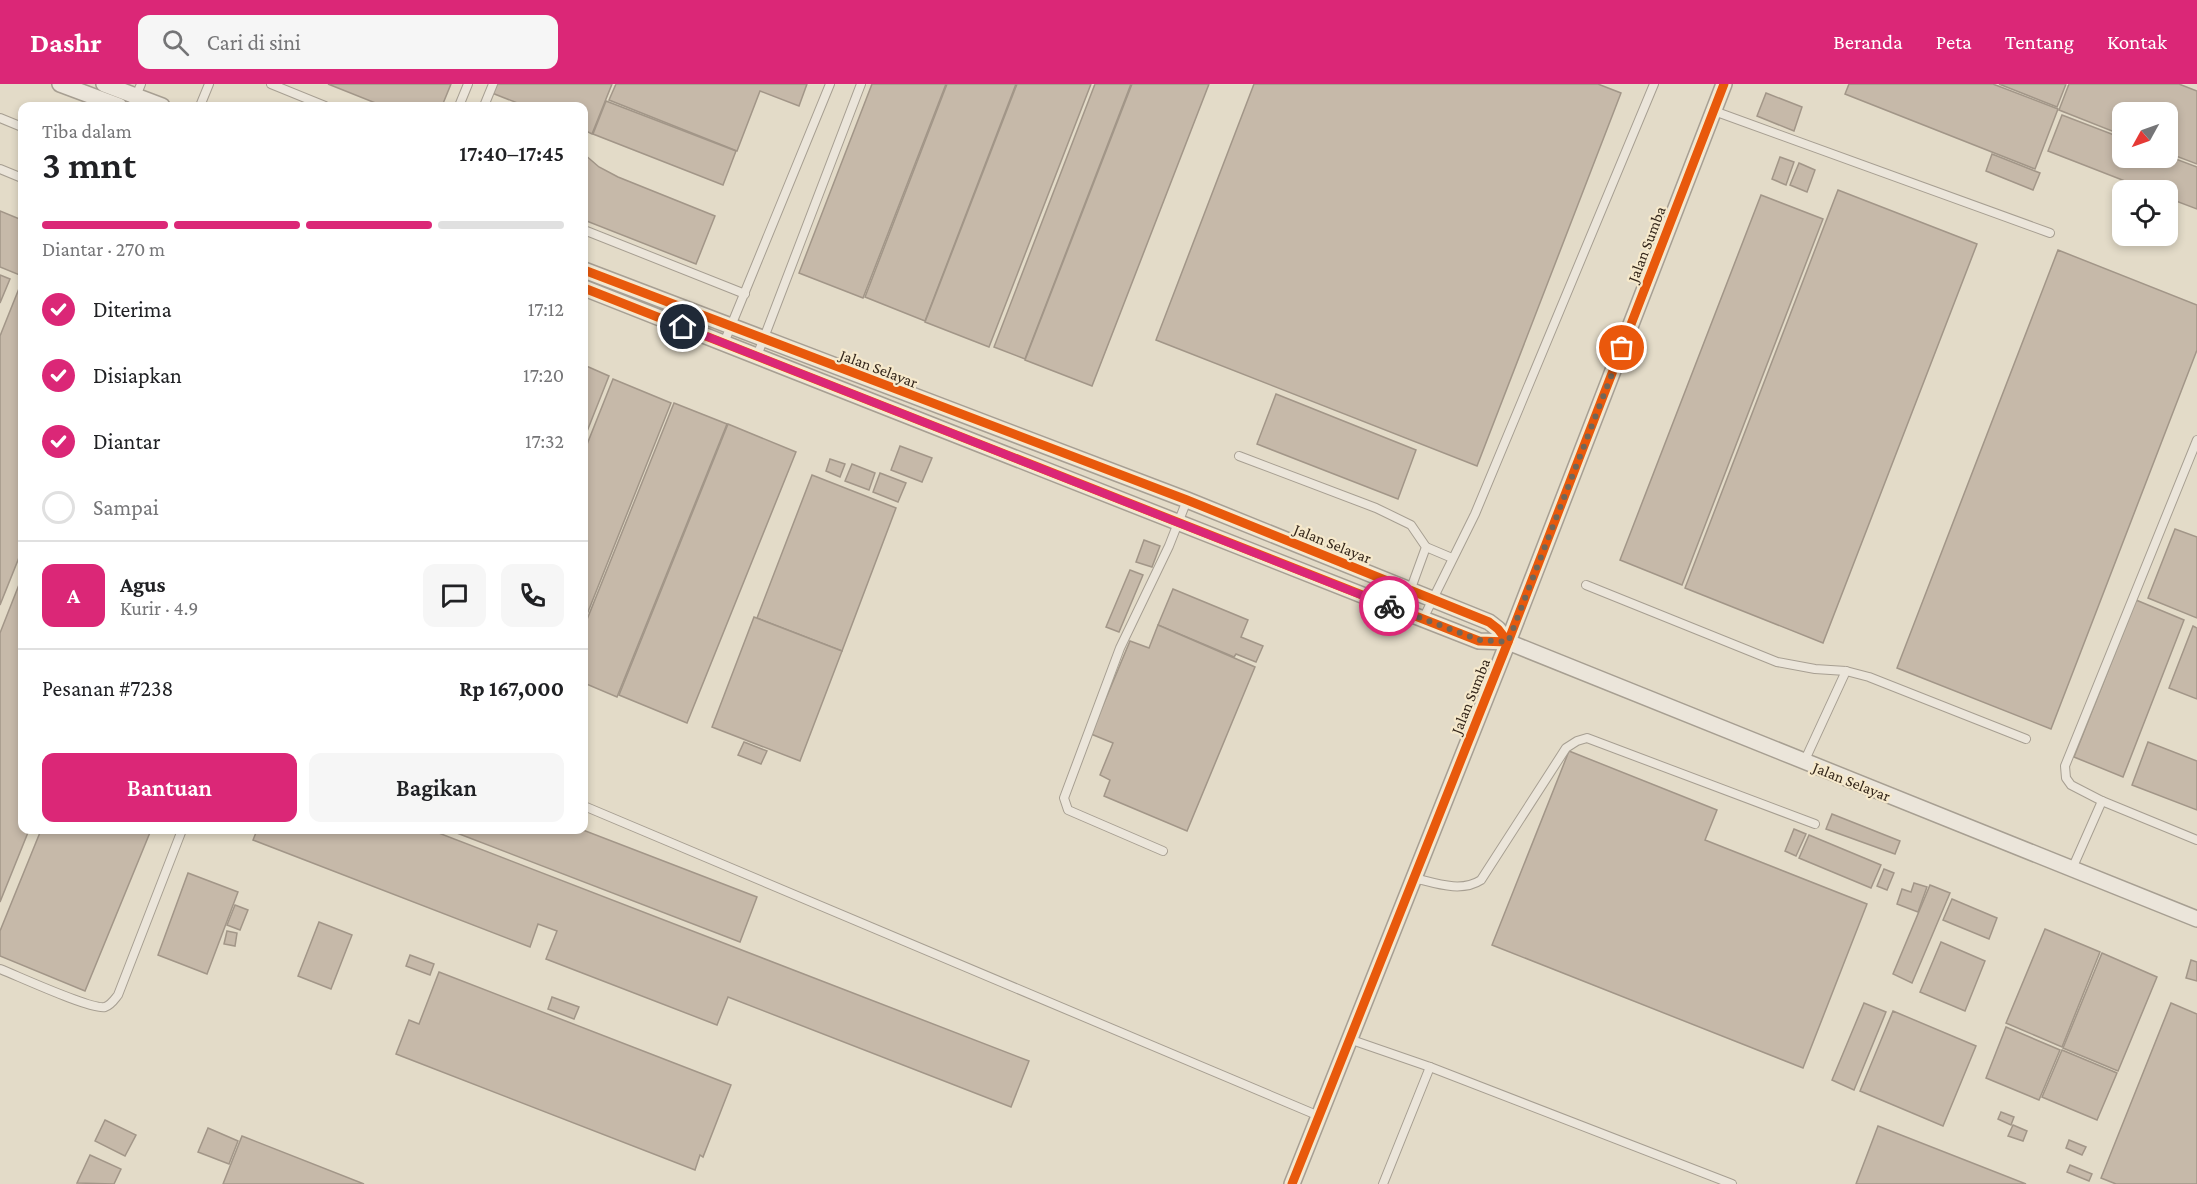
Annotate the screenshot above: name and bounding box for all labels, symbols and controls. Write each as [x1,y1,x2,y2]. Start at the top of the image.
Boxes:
search box [138,15,558,69]
icon: search [159,26,192,59]
text: Dashr [30,27,102,58]
text: Cari di sini [207,30,301,55]
text: Beranda [1833,30,1903,54]
text: Peta [1936,30,1972,54]
text: Tentang [2005,30,2074,54]
text: Kontak [2107,30,2167,54]
north arrow [2112,102,2178,168]
map controls [2112,102,2178,246]
text: Tiba dalam [42,120,132,142]
text: 17:40–17:45 [459,141,564,166]
text: 3 mnt [42,143,136,186]
button: locate [2112,180,2178,246]
street label: Jalan Sumba [1624,203,1670,287]
text: Diantar · 270 m [42,238,165,260]
icon: check [42,293,75,326]
text: Diterima [93,297,172,322]
text: 17:12 [528,298,564,320]
pin [657,301,708,352]
icon: home [666,310,699,343]
pin [1596,322,1647,373]
icon: bag [1605,331,1638,364]
street label: Jalan Selayar [835,345,920,392]
icon: check [42,359,75,392]
text: Disiapkan [93,363,182,388]
text: 17:20 [523,364,564,386]
icon: check [42,425,75,458]
text: Diantar [93,429,161,454]
text: 17:32 [525,430,564,452]
text: Sampai [93,495,159,520]
street label: Jalan Selayar [1290,520,1374,568]
button: chat [423,564,486,627]
button: phone [501,564,564,627]
text: Agus [120,572,166,597]
courier [1359,576,1419,636]
text: A [67,583,80,608]
icon: bike [1373,590,1406,623]
text: Kurir · 4.9 [120,597,198,619]
street label: Jalan Sumba [1447,655,1494,739]
text: Pesanan #7238 [42,676,173,701]
text: Rp 167,000 [459,676,564,701]
button: Bantuan [42,753,297,822]
button: Bagikan [309,753,564,822]
street label: Jalan Selayar [1809,758,1893,806]

